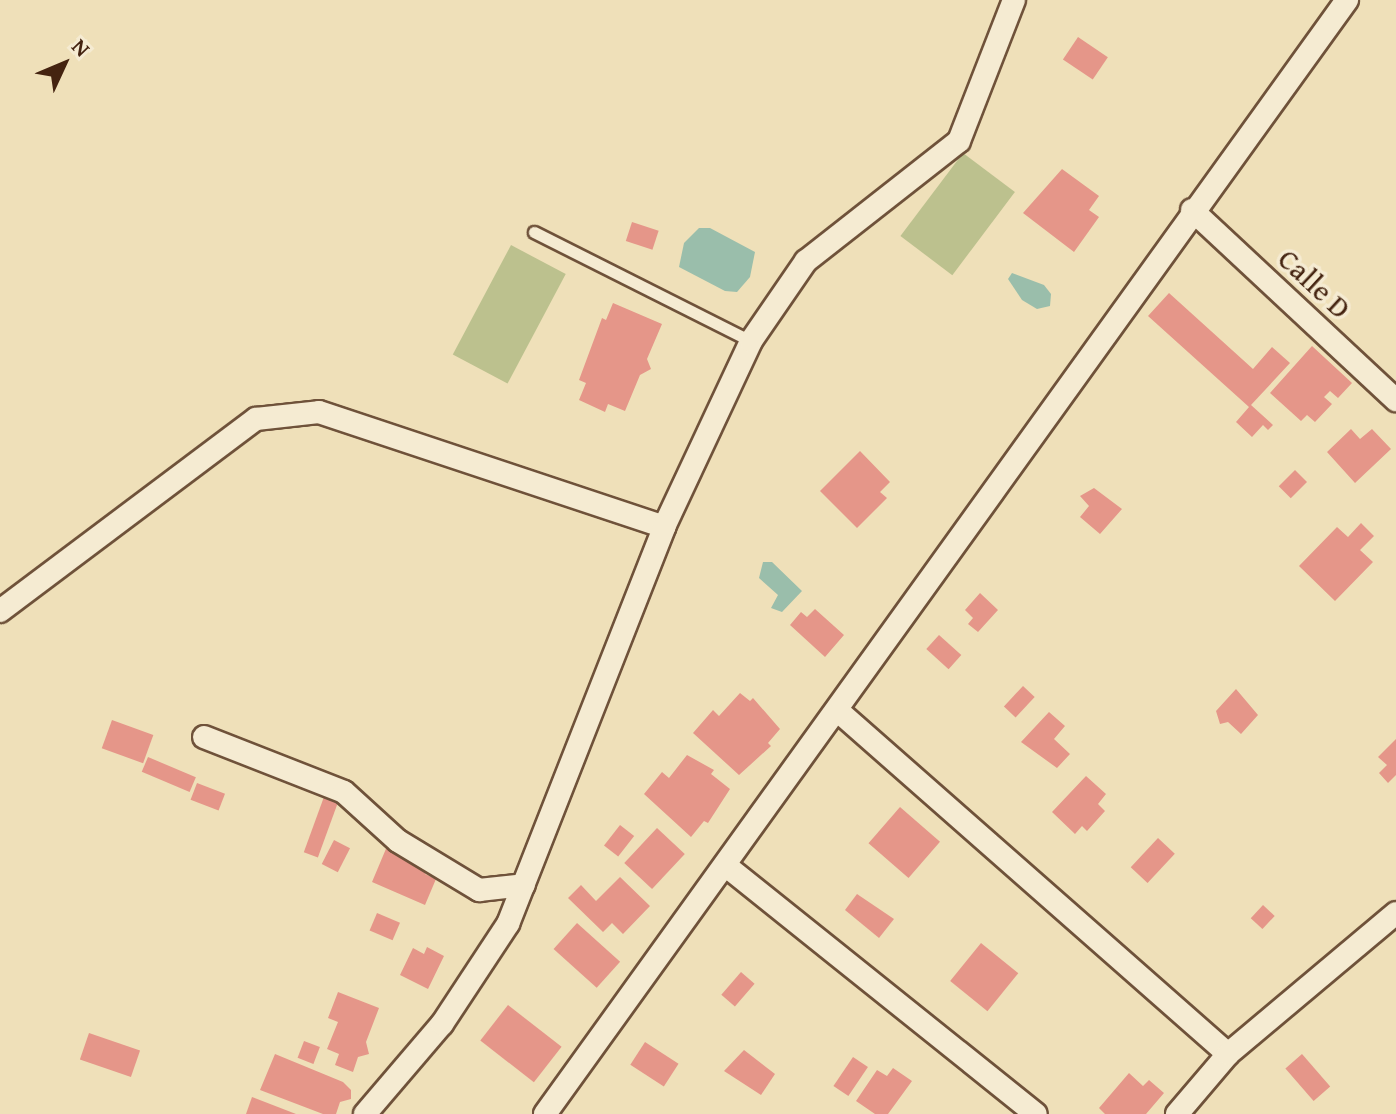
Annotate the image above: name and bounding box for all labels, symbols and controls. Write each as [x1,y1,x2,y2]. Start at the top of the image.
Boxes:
north arrow [24,24,104,104]
text: N [65,31,98,64]
street label: Calle D [1271,240,1359,326]

